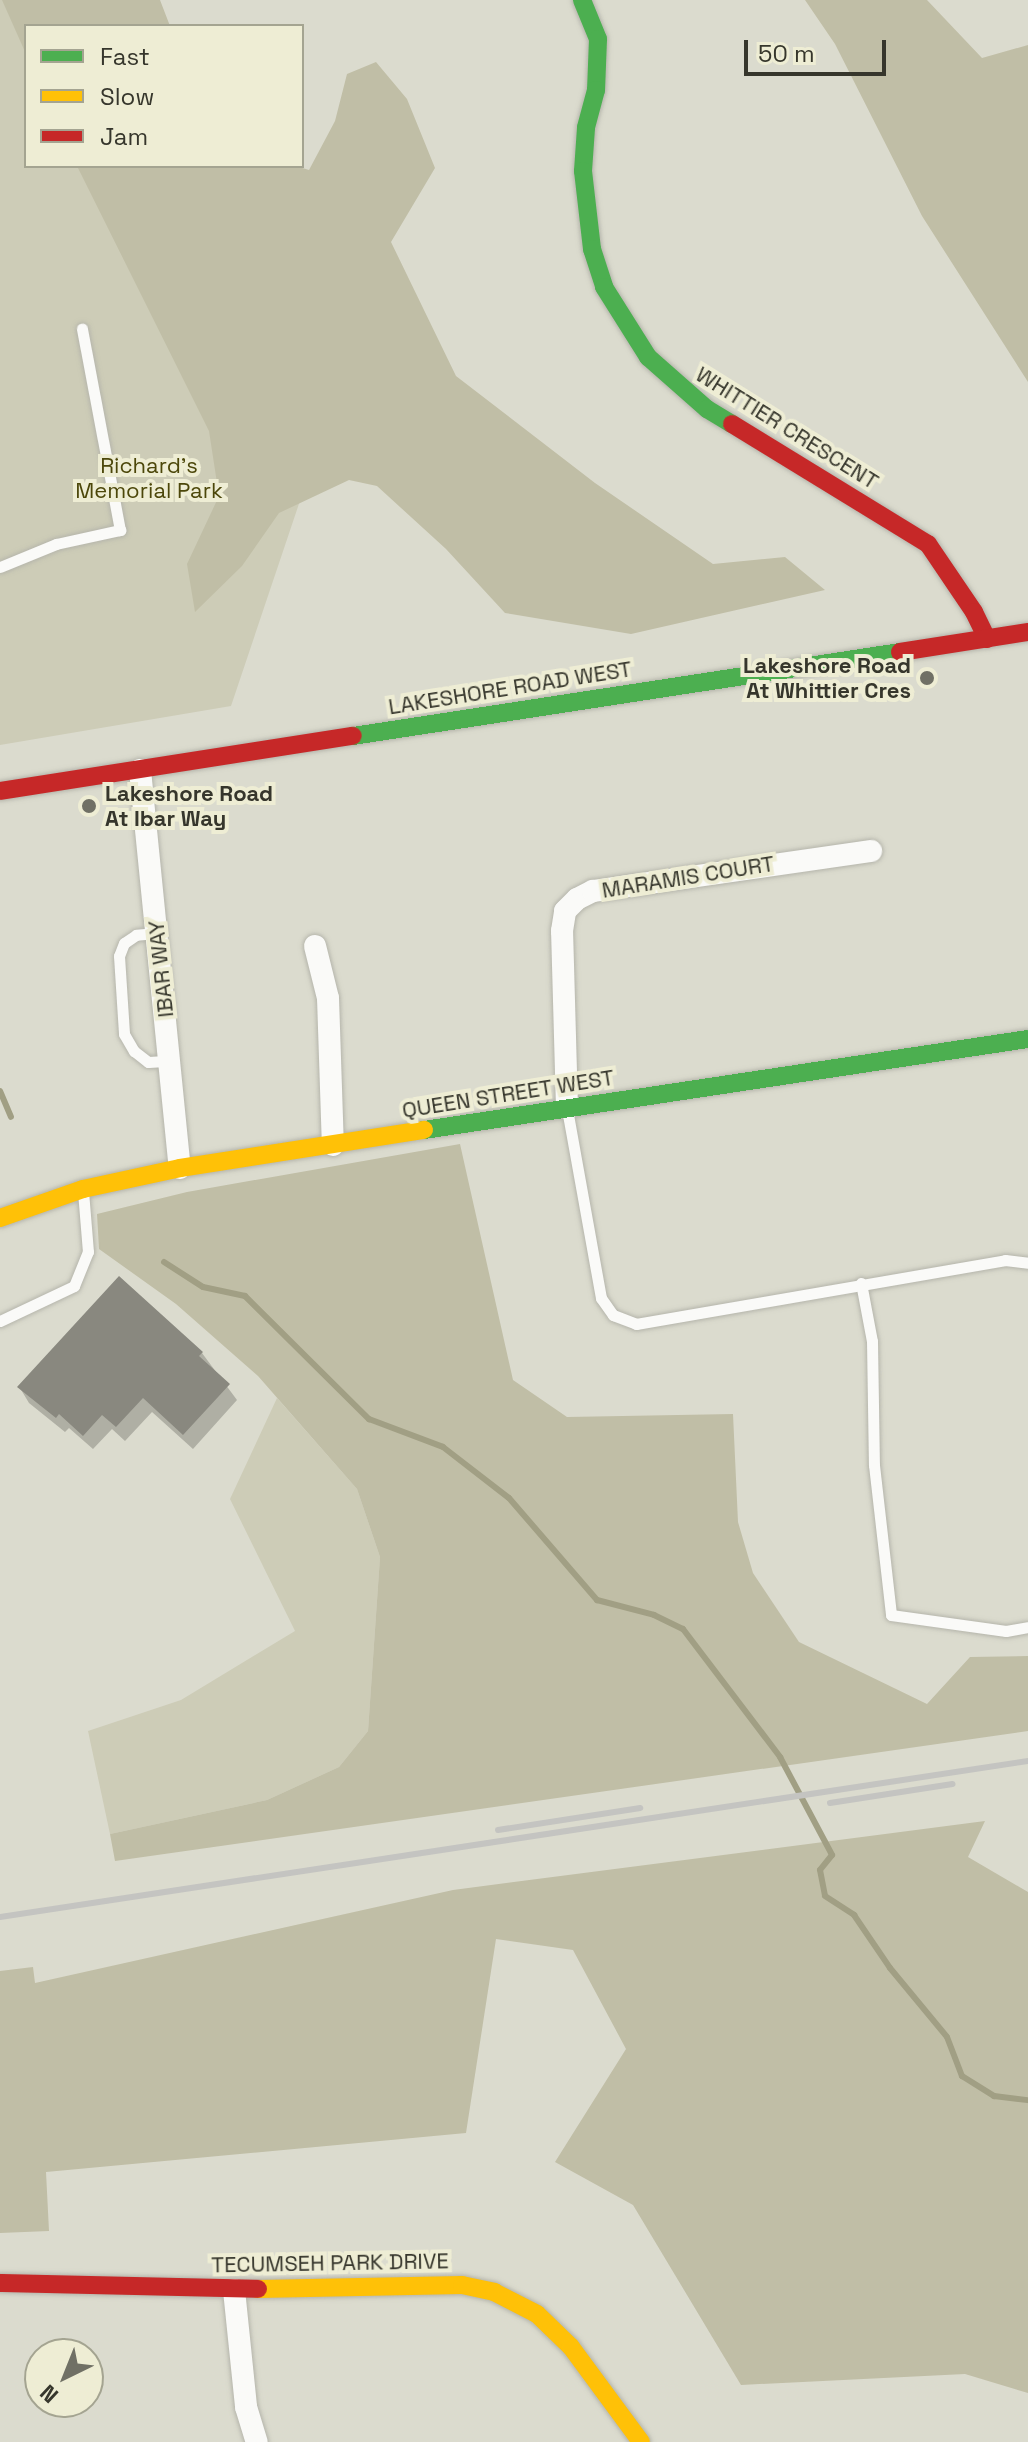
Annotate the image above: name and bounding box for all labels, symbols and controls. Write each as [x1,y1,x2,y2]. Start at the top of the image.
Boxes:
legend [24,24,304,168]
scale bar [748,24,890,74]
text: 50 m [758,38,815,69]
text: Fast [100,41,150,72]
text: Slow [100,81,154,112]
text: Jam [100,121,148,152]
street label: WHITTIER CRESCENT [691,361,883,495]
park label: Richard's Memorial Park [75,452,223,504]
place label: Lakeshore Road At Whittier Cres [743,652,911,704]
street label: LAKESHORE ROAD WEST [386,656,634,720]
marker: Lakeshore Road At Whittier Cres [918,669,936,687]
place label: Lakeshore Road At Ibar Way [105,780,273,832]
marker: Lakeshore Road At Ibar Way [80,797,98,815]
street label: MARAMIS COURT [600,850,776,904]
street label: IBAR WAY [143,919,179,1019]
street label: QUEEN STREET WEST [400,1064,616,1124]
street label: TECUMSEH PARK DRIVE [211,2248,449,2278]
north arrow [24,2338,104,2418]
text: N [34,2379,64,2409]

